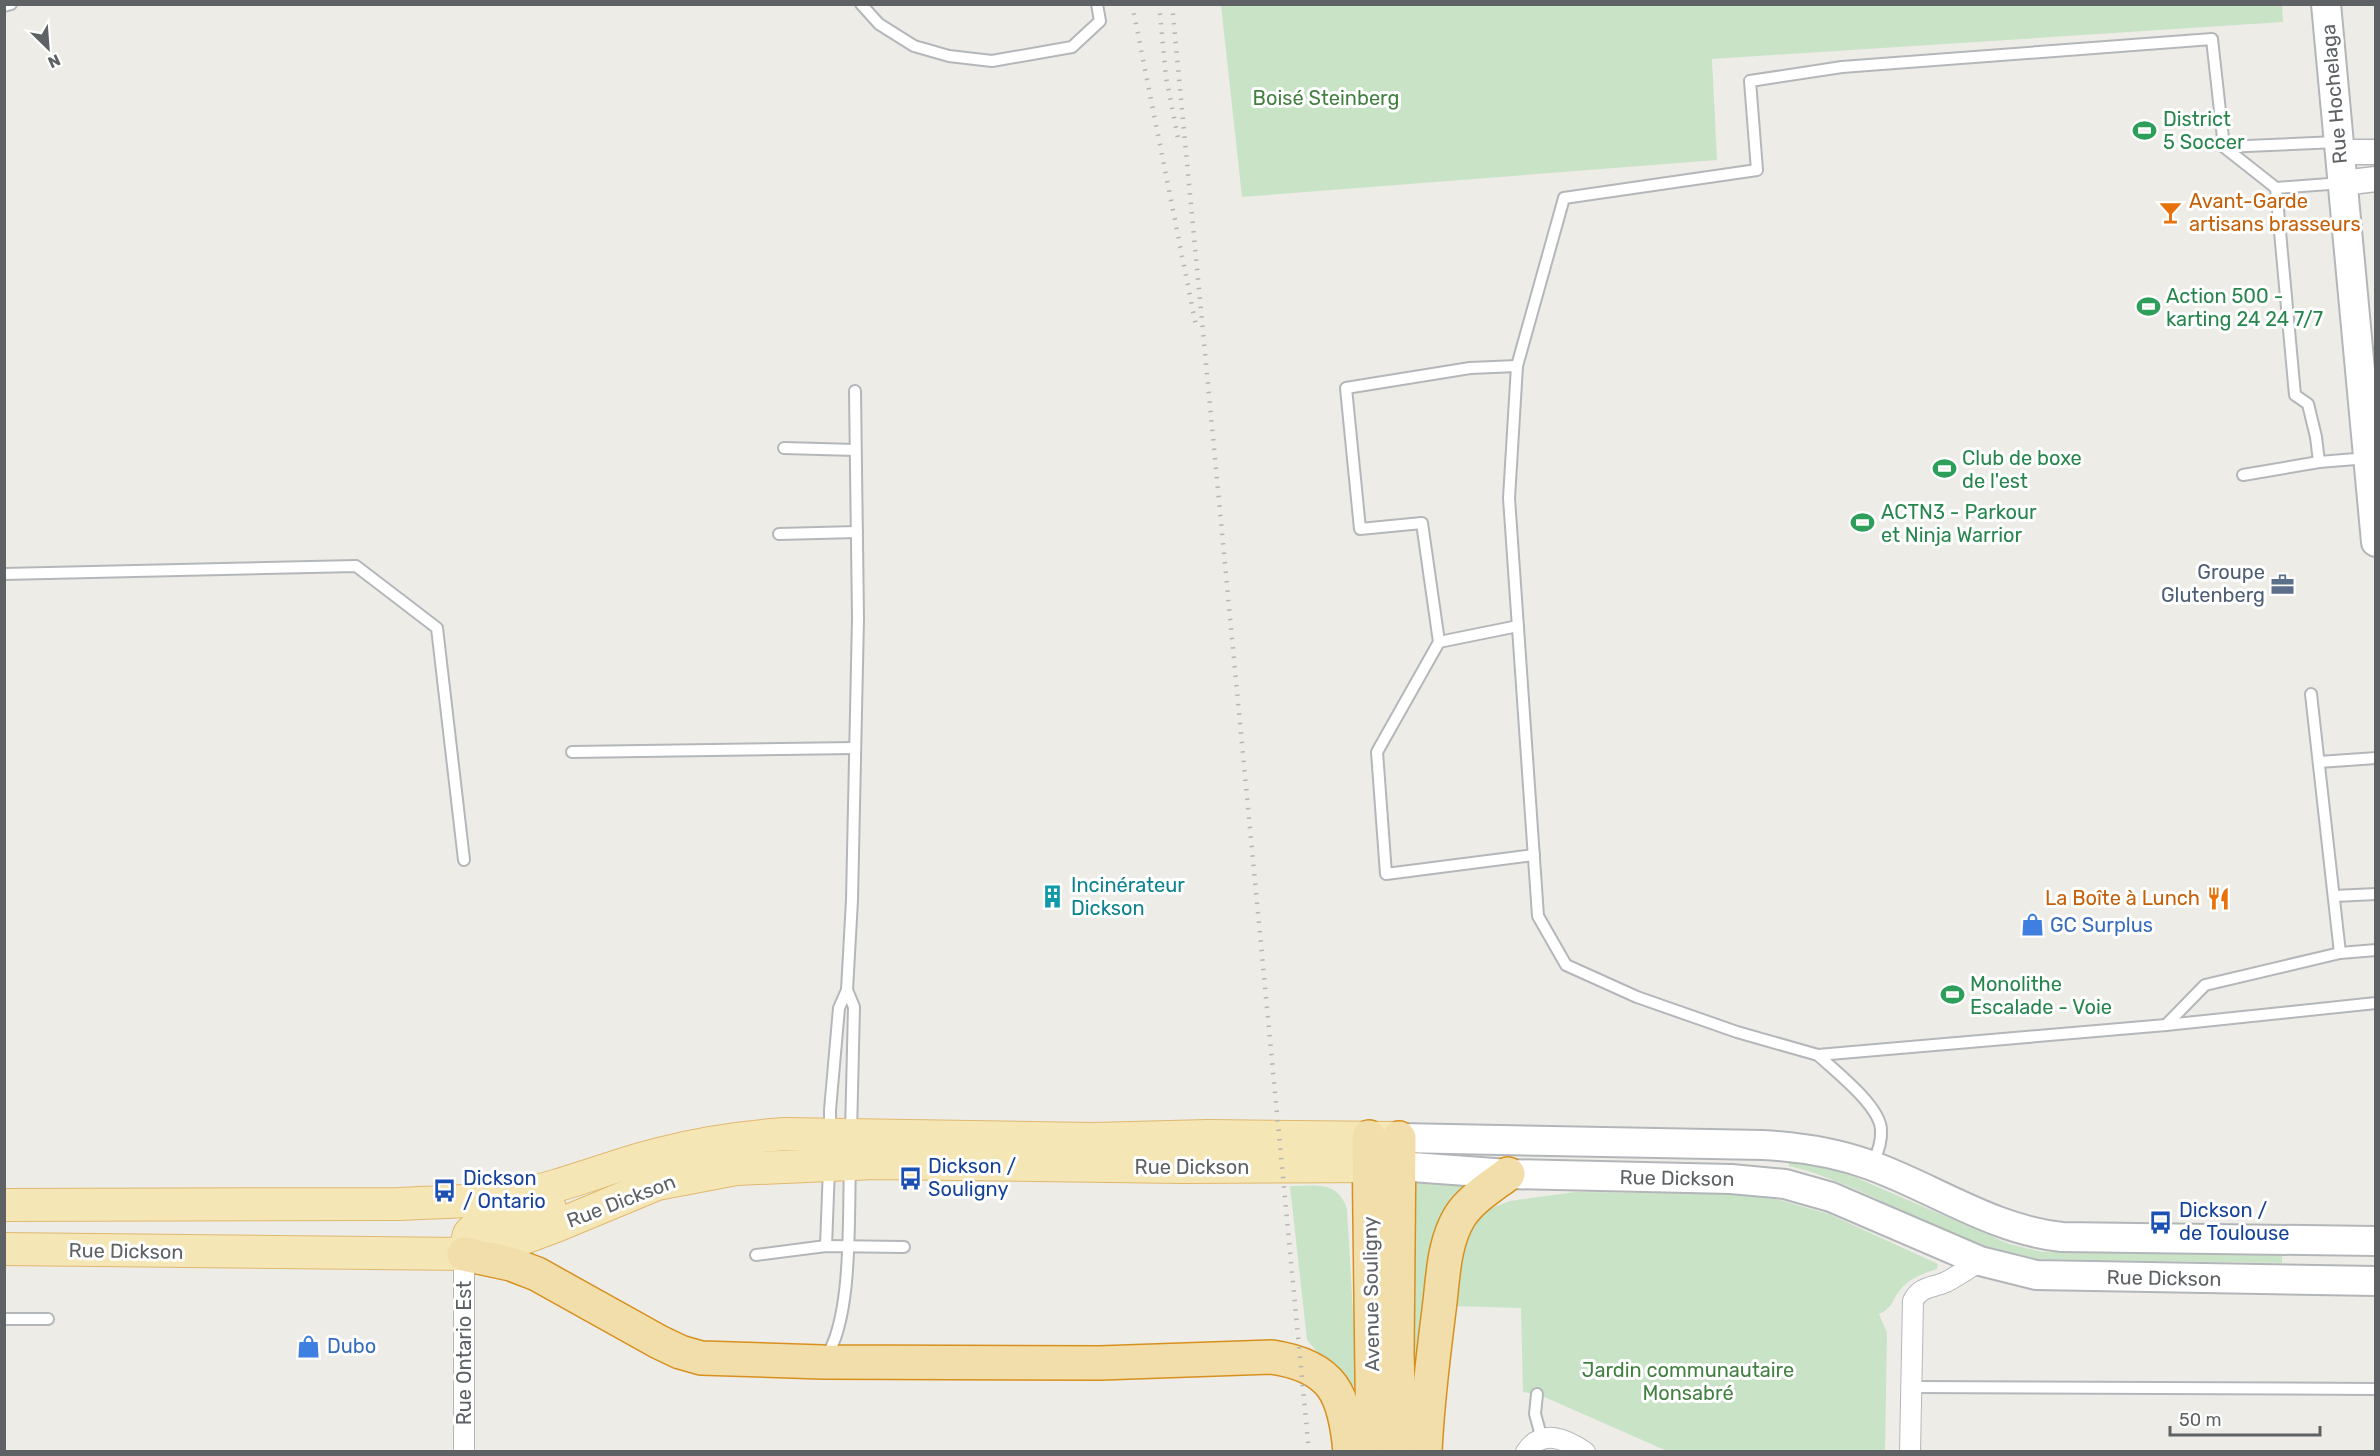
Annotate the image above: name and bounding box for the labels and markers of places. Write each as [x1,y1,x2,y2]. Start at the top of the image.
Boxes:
place label: District 5 Soccer [2163,107,2245,154]
sports icon: District 5 Soccer [2132,118,2158,144]
place label: Avant-Garde artisans brasseurs [2189,189,2361,236]
bar icon: Avant-Garde artisans brasseurs [2158,199,2184,225]
place label: Action 500 - karting 24 24 7/7 [2166,284,2323,331]
sports icon: Action 500 - karting 24 24 7/7 [2135,294,2161,320]
place label: Club de boxe de l'est [1962,446,2082,493]
sports icon: Club de boxe de l'est [1931,456,1957,482]
place label: ACTN3 - Parkour et Ninja Warrior [1881,500,2037,547]
sports icon: ACTN3 - Parkour et Ninja Warrior [1850,510,1876,536]
place label: Groupe Glutenberg [2161,560,2265,607]
office icon: Groupe Glutenberg [2270,571,2296,597]
place label: Incinérateur Dickson [1071,873,1185,920]
building icon: Incinérateur Dickson [1040,883,1066,909]
restaurant icon: La Boîte à Lunch [2205,885,2231,911]
place label: La Boîte à Lunch [2045,886,2200,910]
shop icon: GC Surplus [2019,912,2045,938]
place label: GC Surplus [2050,913,2153,937]
place label: Monolithe Escalade - Voie [1970,972,2112,1019]
sports icon: Monolithe Escalade - Voie [1939,982,1965,1008]
place label: Dickson / Souligny [928,1154,1016,1201]
bus stop icon: Dickson / Souligny [897,1165,923,1191]
place label: Dickson / Ontario [463,1166,546,1213]
bus stop icon: Dickson / Ontario [432,1177,458,1203]
place label: Dickson / de Toulouse [2179,1198,2289,1245]
bus stop icon: Dickson / de Toulouse [2148,1209,2174,1235]
shop icon: Dubo [296,1333,322,1359]
place label: Dubo [327,1334,376,1358]

